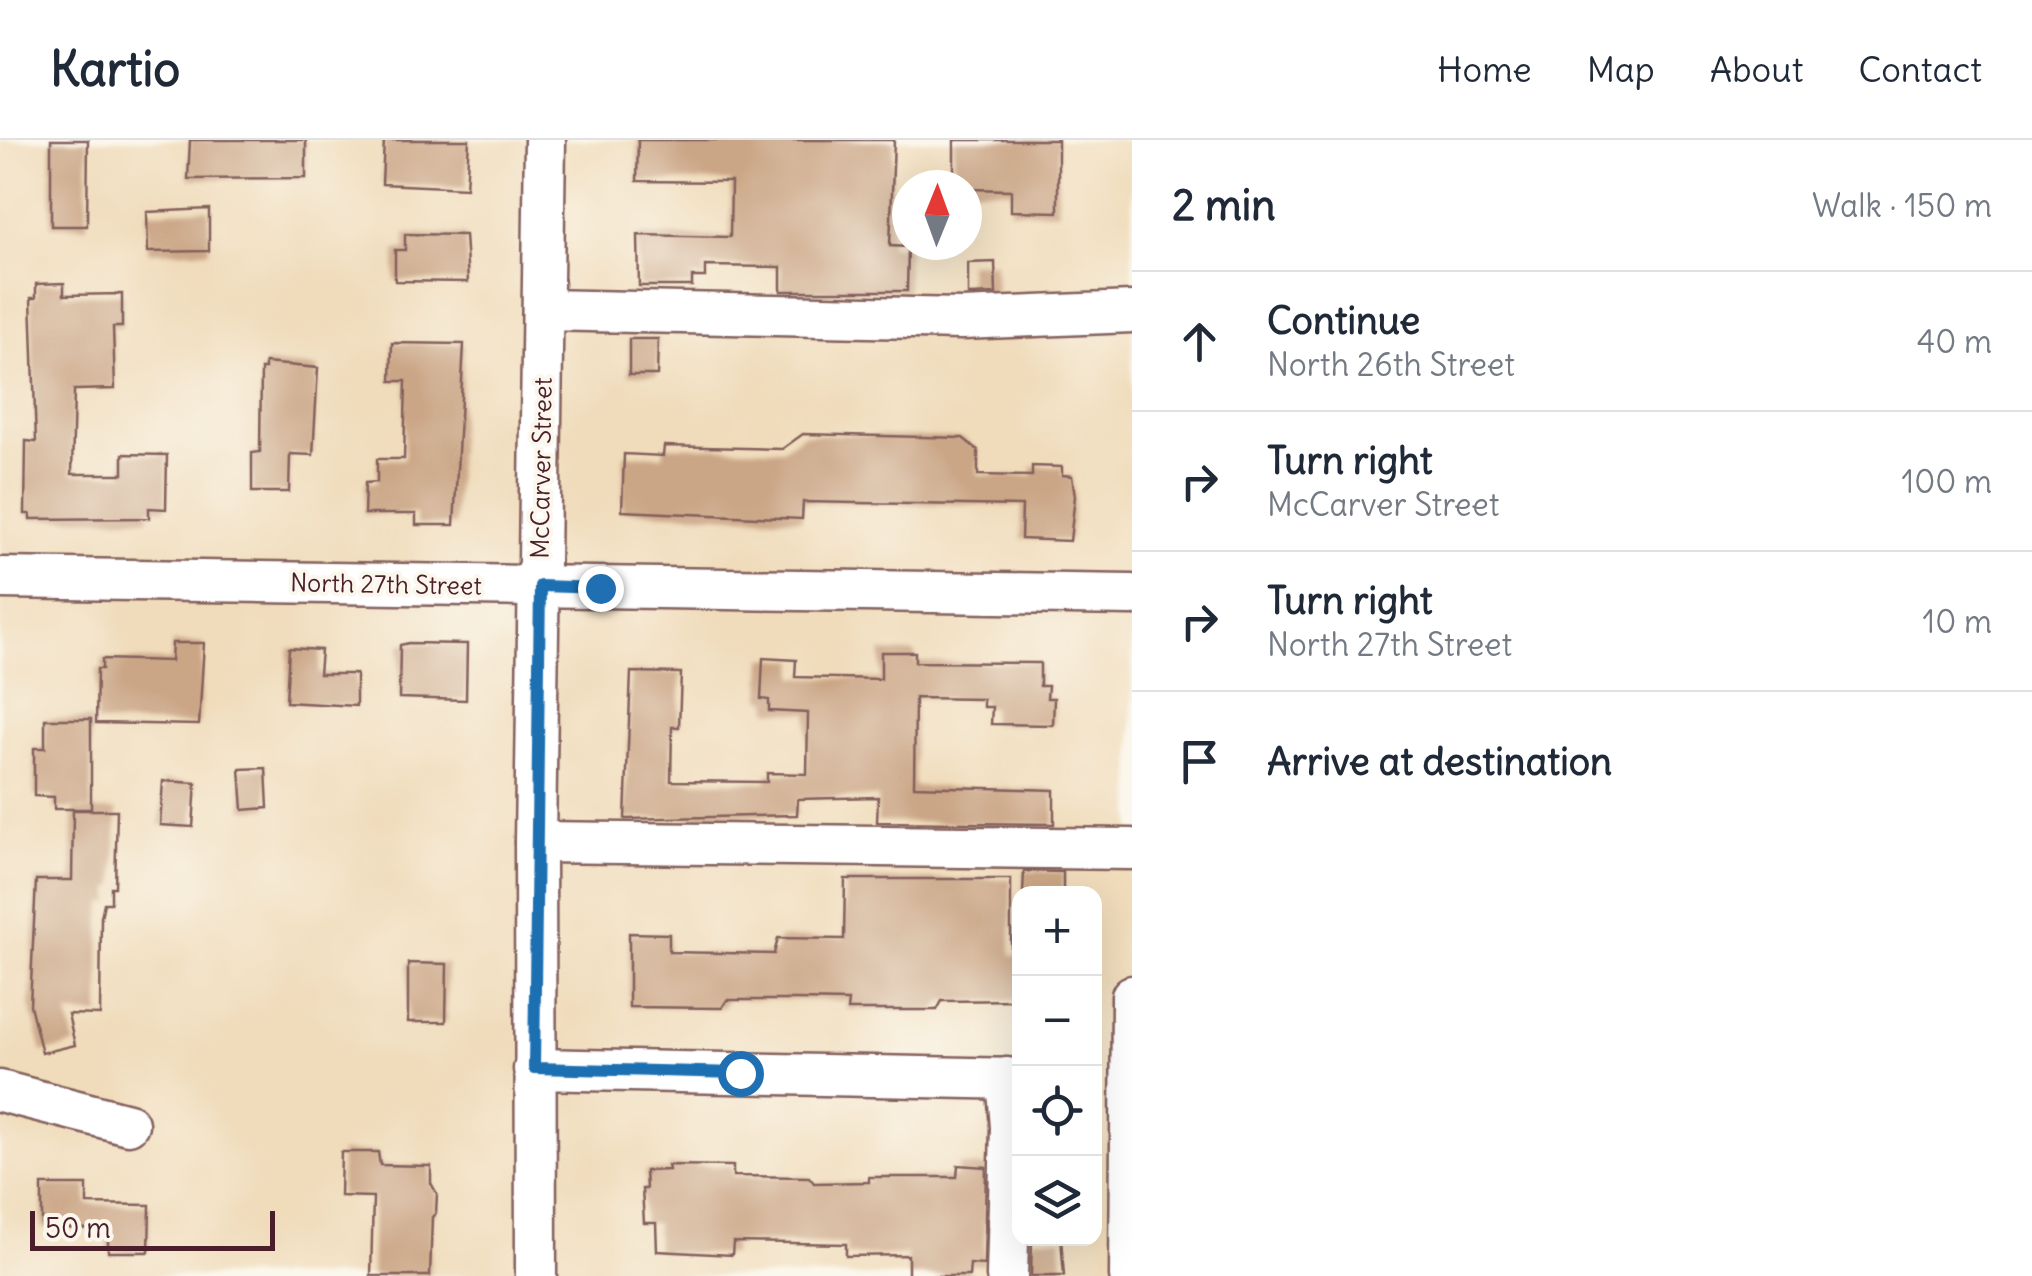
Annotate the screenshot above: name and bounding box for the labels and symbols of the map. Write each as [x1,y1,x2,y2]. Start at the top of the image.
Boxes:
north arrow [892,170,982,260]
street label: McCarver Street [523,377,559,559]
street label: North 27th Street [290,566,482,602]
route end [578,566,624,612]
route start [718,1051,764,1097]
scale bar [30,1206,275,1250]

